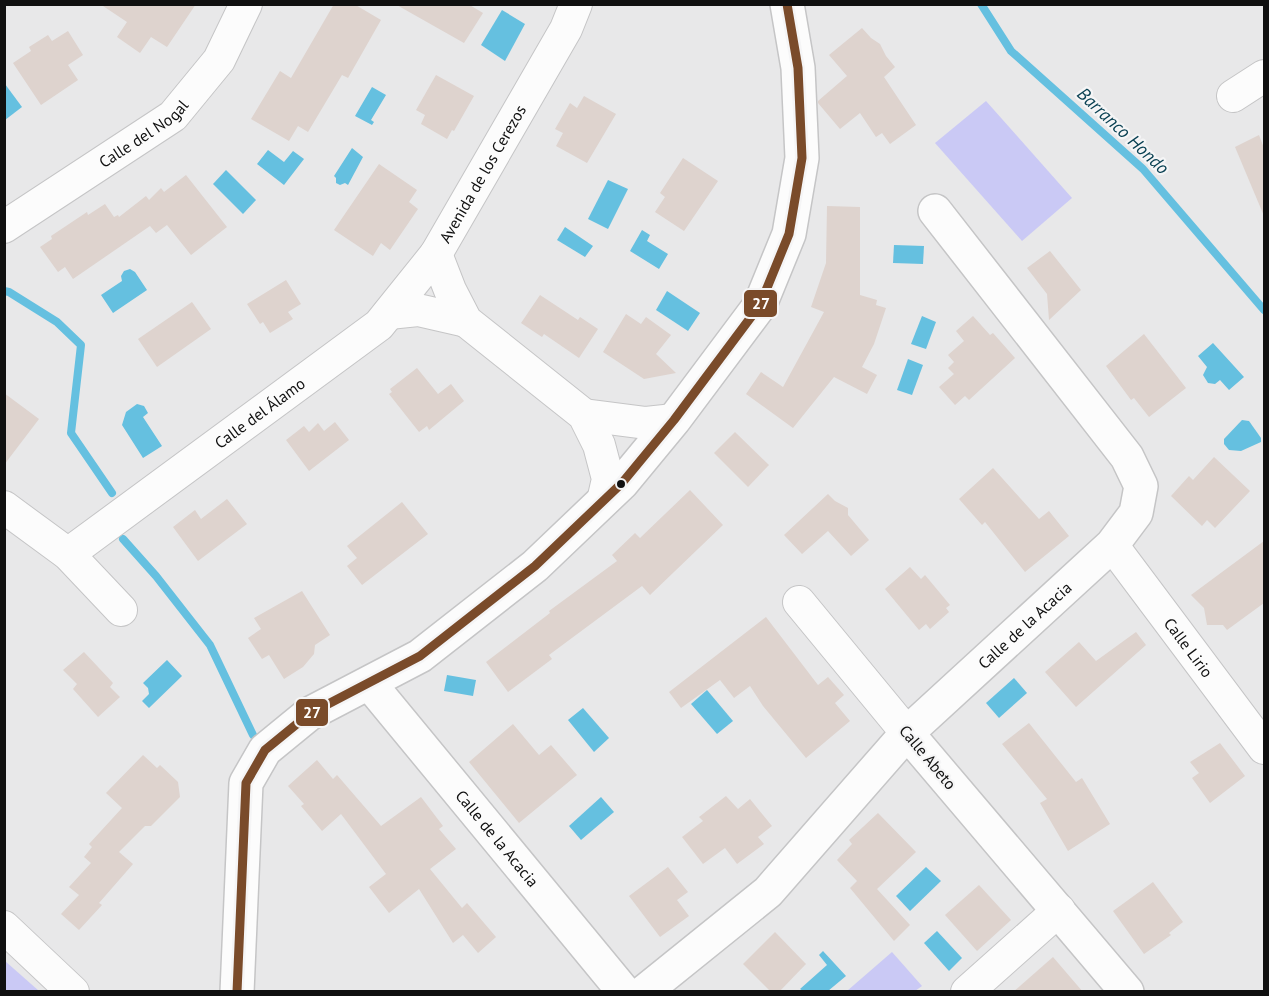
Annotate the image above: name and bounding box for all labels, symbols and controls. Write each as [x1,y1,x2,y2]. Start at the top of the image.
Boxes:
water label: Barranco Hondo [1073,82,1174,179]
street label: Calle del Nogal [95,95,193,172]
street label: Avenida de los Cerezos [435,101,530,246]
line badge: 27 [743,289,778,318]
text: 27 [752,293,770,313]
street label: Calle del Álamo [210,373,309,453]
unlabelled marker [615,478,627,490]
street label: Calle de la Acacia [974,577,1075,673]
street label: Calle Lirio [1160,614,1218,681]
line badge: 27 [295,698,329,727]
text: 27 [303,702,321,722]
street label: Calle Abeto [895,721,961,793]
street label: Calle de la Acacia [451,786,543,891]

